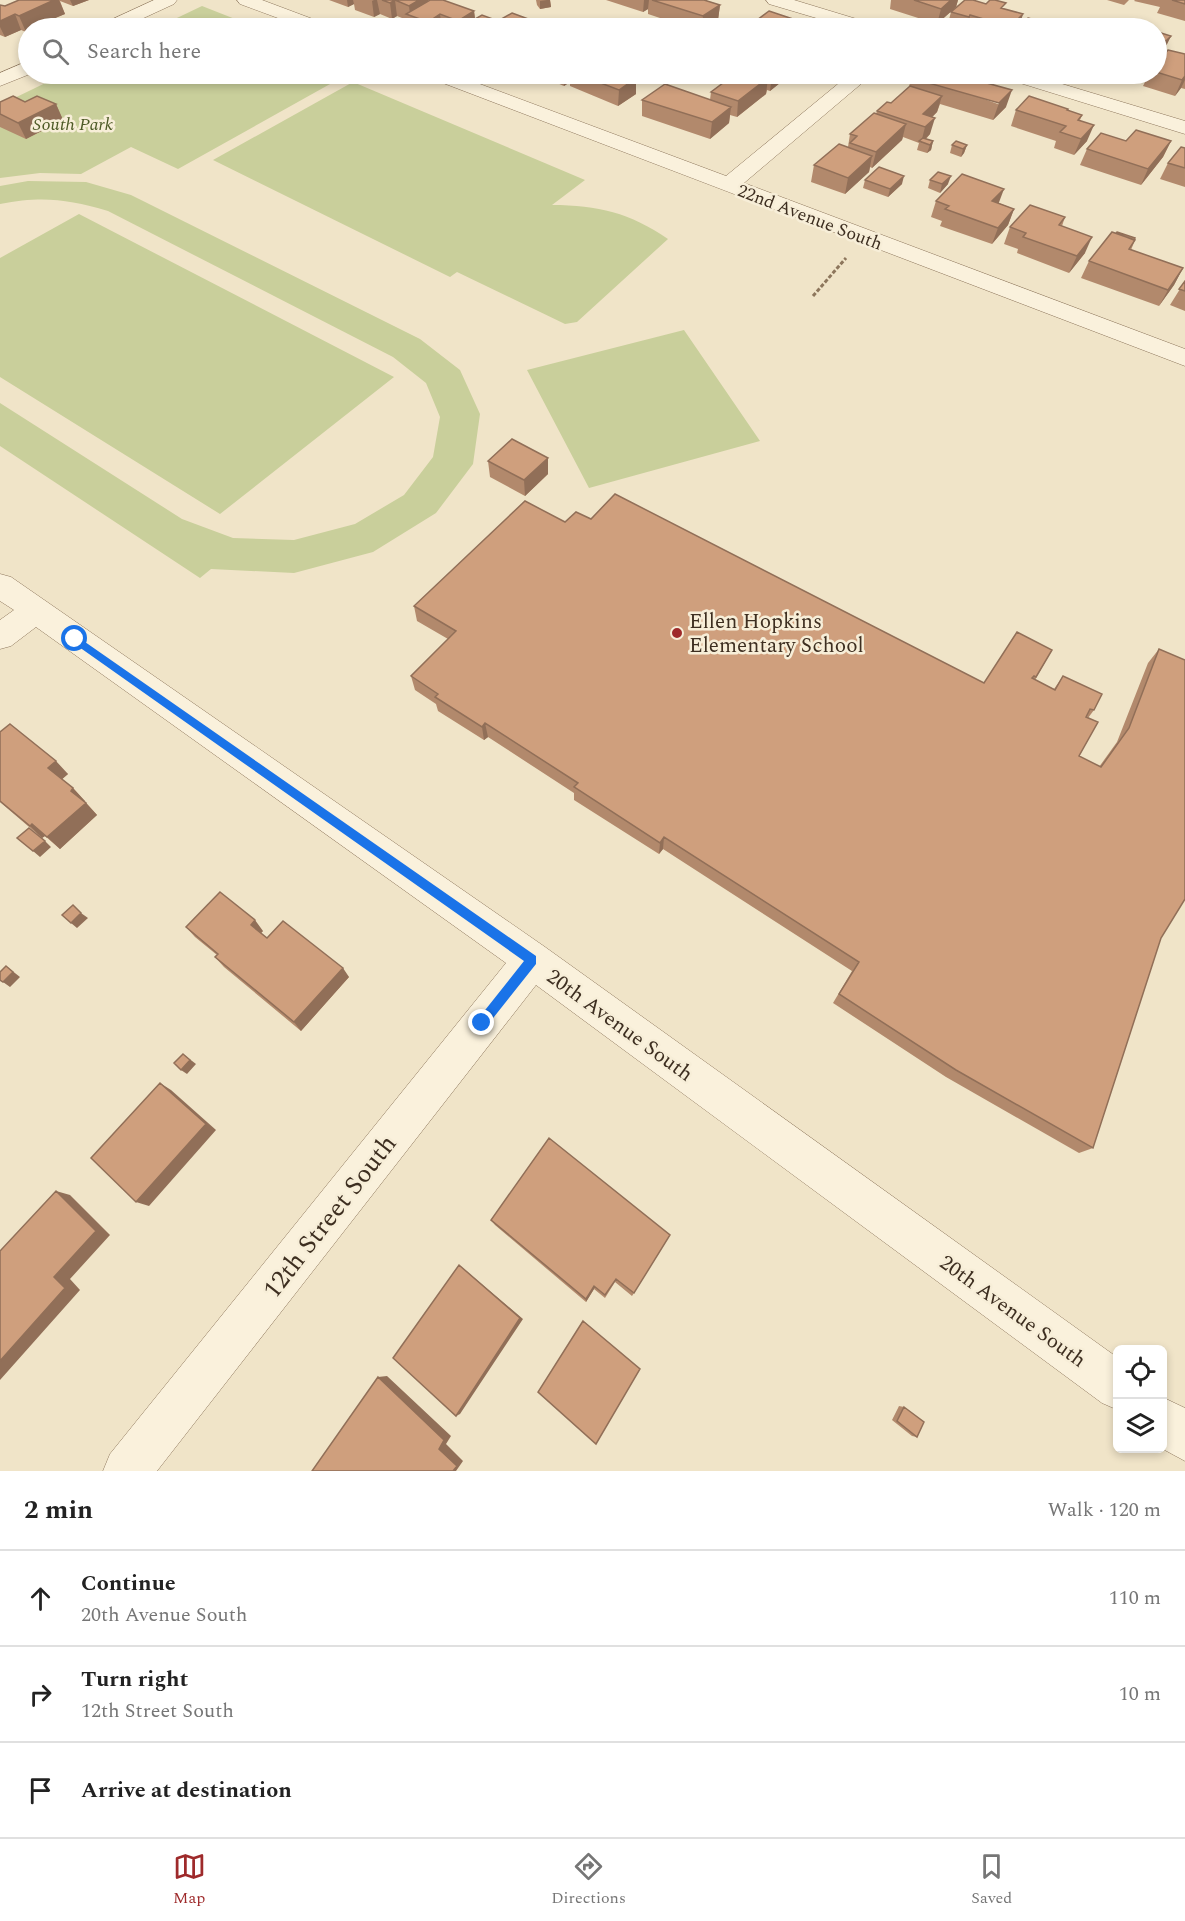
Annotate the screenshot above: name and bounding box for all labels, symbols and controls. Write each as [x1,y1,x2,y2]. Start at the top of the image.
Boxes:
search box [18,18,1167,84]
icon: search [39,35,72,68]
text: Search here [87,35,201,68]
park label: South Park [33,111,114,138]
street label: 22nd Avenue South [733,177,886,258]
place label: Ellen Hopkins Elementary School [689,606,864,662]
route start [61,625,87,651]
marker: Ellen Hopkins Elementary School [670,626,684,640]
street label: 20th Avenue South [539,961,700,1090]
route end [468,1009,494,1035]
street label: 12th Street South [253,1126,407,1307]
street label: 20th Avenue South [932,1247,1093,1376]
map controls [1113,1345,1167,1453]
button: locate [1113,1345,1167,1399]
button: layers [1113,1399,1167,1453]
text: 2 min [24,1490,93,1530]
text: Walk · 120 m [1048,1495,1161,1525]
text: Continue [81,1567,176,1600]
icon: ahead [24,1582,57,1615]
text: 110 m [1109,1583,1161,1613]
text: 20th Avenue South [81,1600,248,1630]
text: Turn right [81,1663,188,1696]
icon: right [24,1678,57,1711]
text: 10 m [1119,1679,1161,1709]
text: 12th Street South [81,1696,234,1726]
icon: arrive [24,1774,57,1807]
text: Arrive at destination [81,1774,292,1807]
tab: Map [173,1850,206,1910]
tab: Directions [551,1850,626,1910]
tab: Saved [971,1850,1012,1910]

